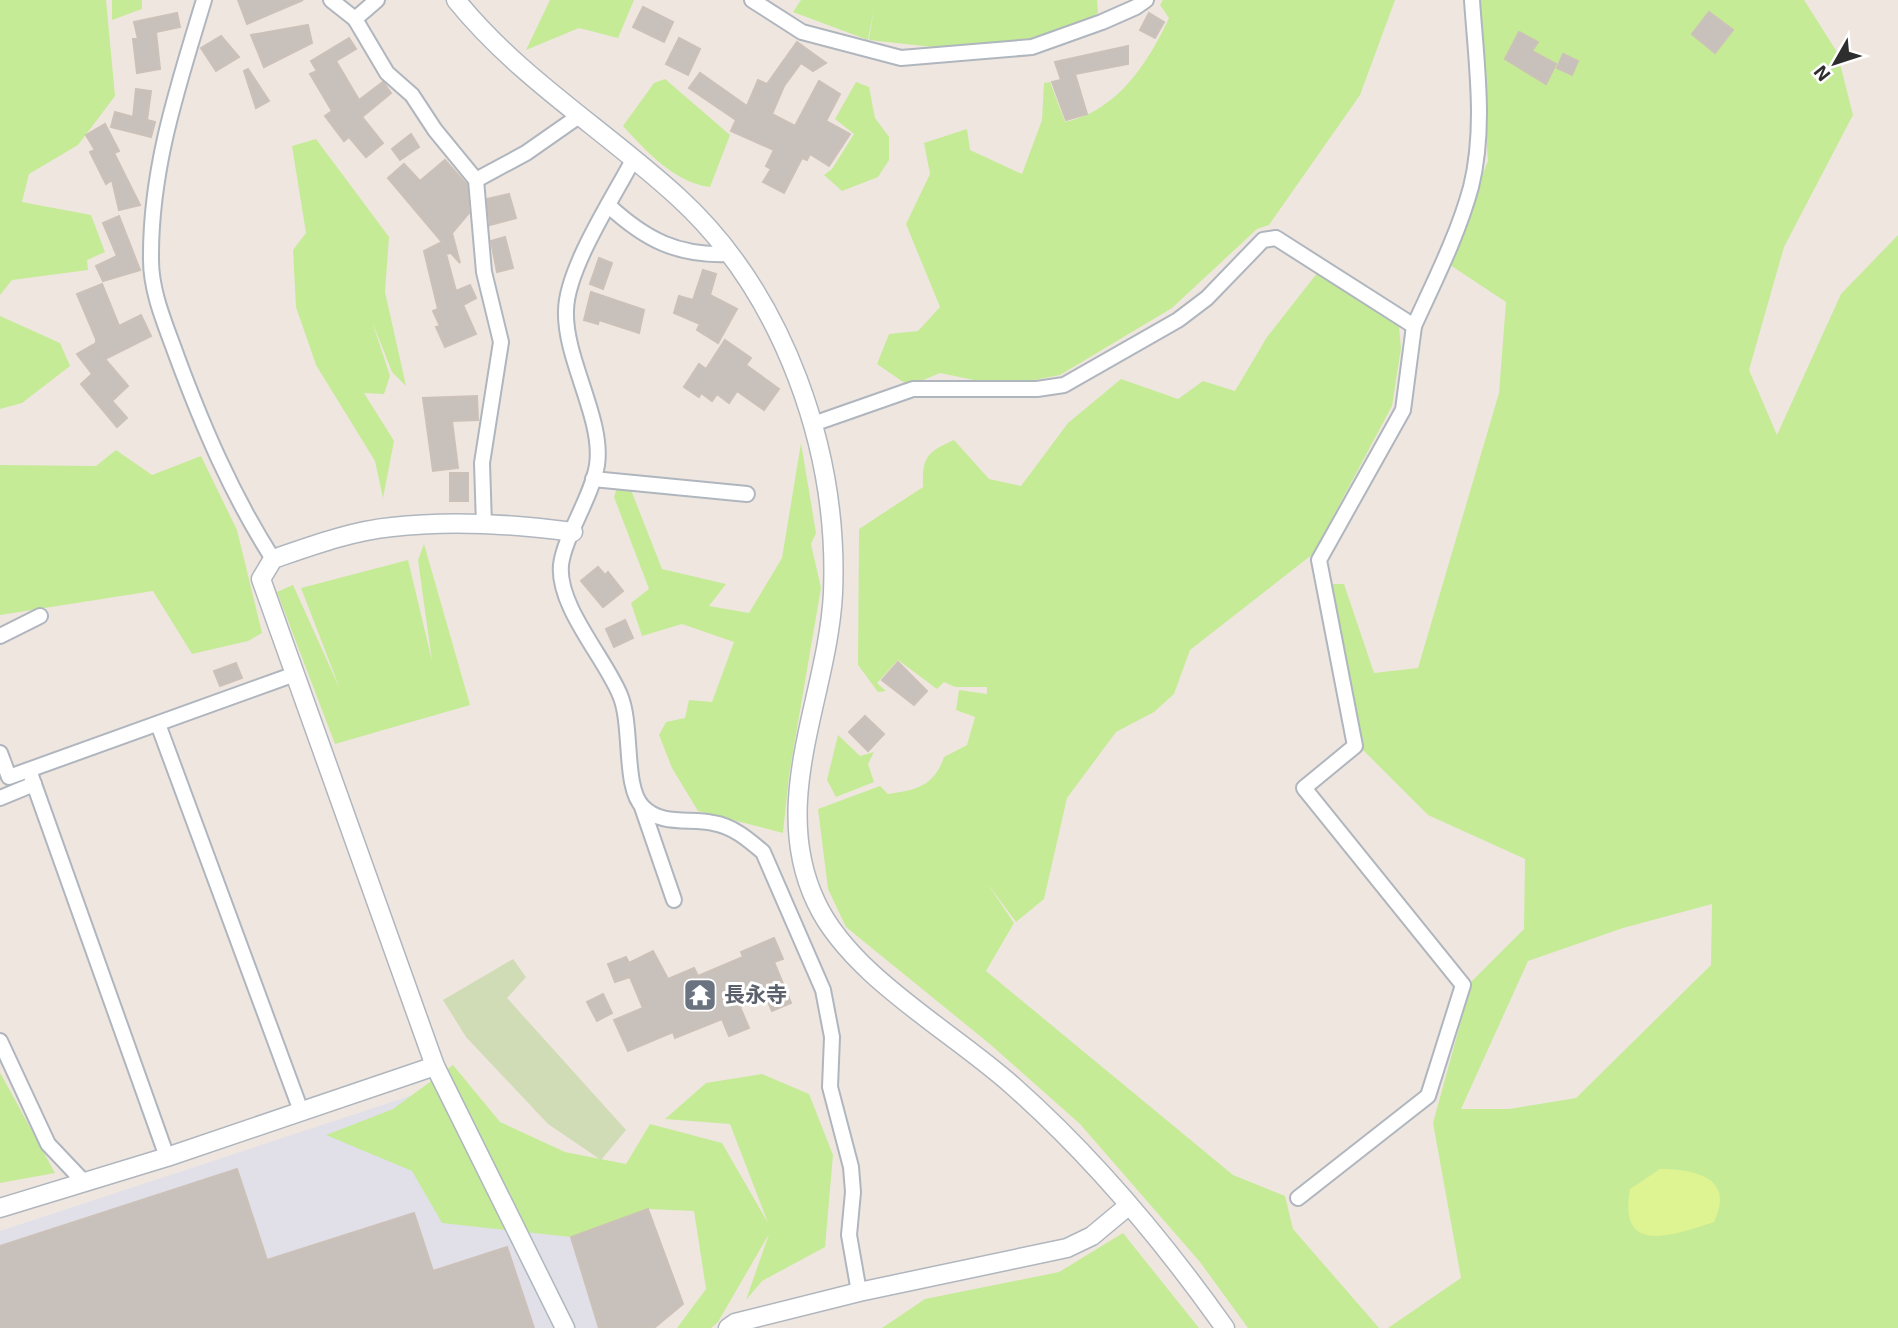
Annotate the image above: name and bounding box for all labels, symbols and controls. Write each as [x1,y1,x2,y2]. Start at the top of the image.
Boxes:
north arrow [1800,28,1870,98]
text: N [1808,61,1835,87]
temple icon: 長永寺 [681,976,719,1014]
place label: 長永寺 [724,981,787,1006]

